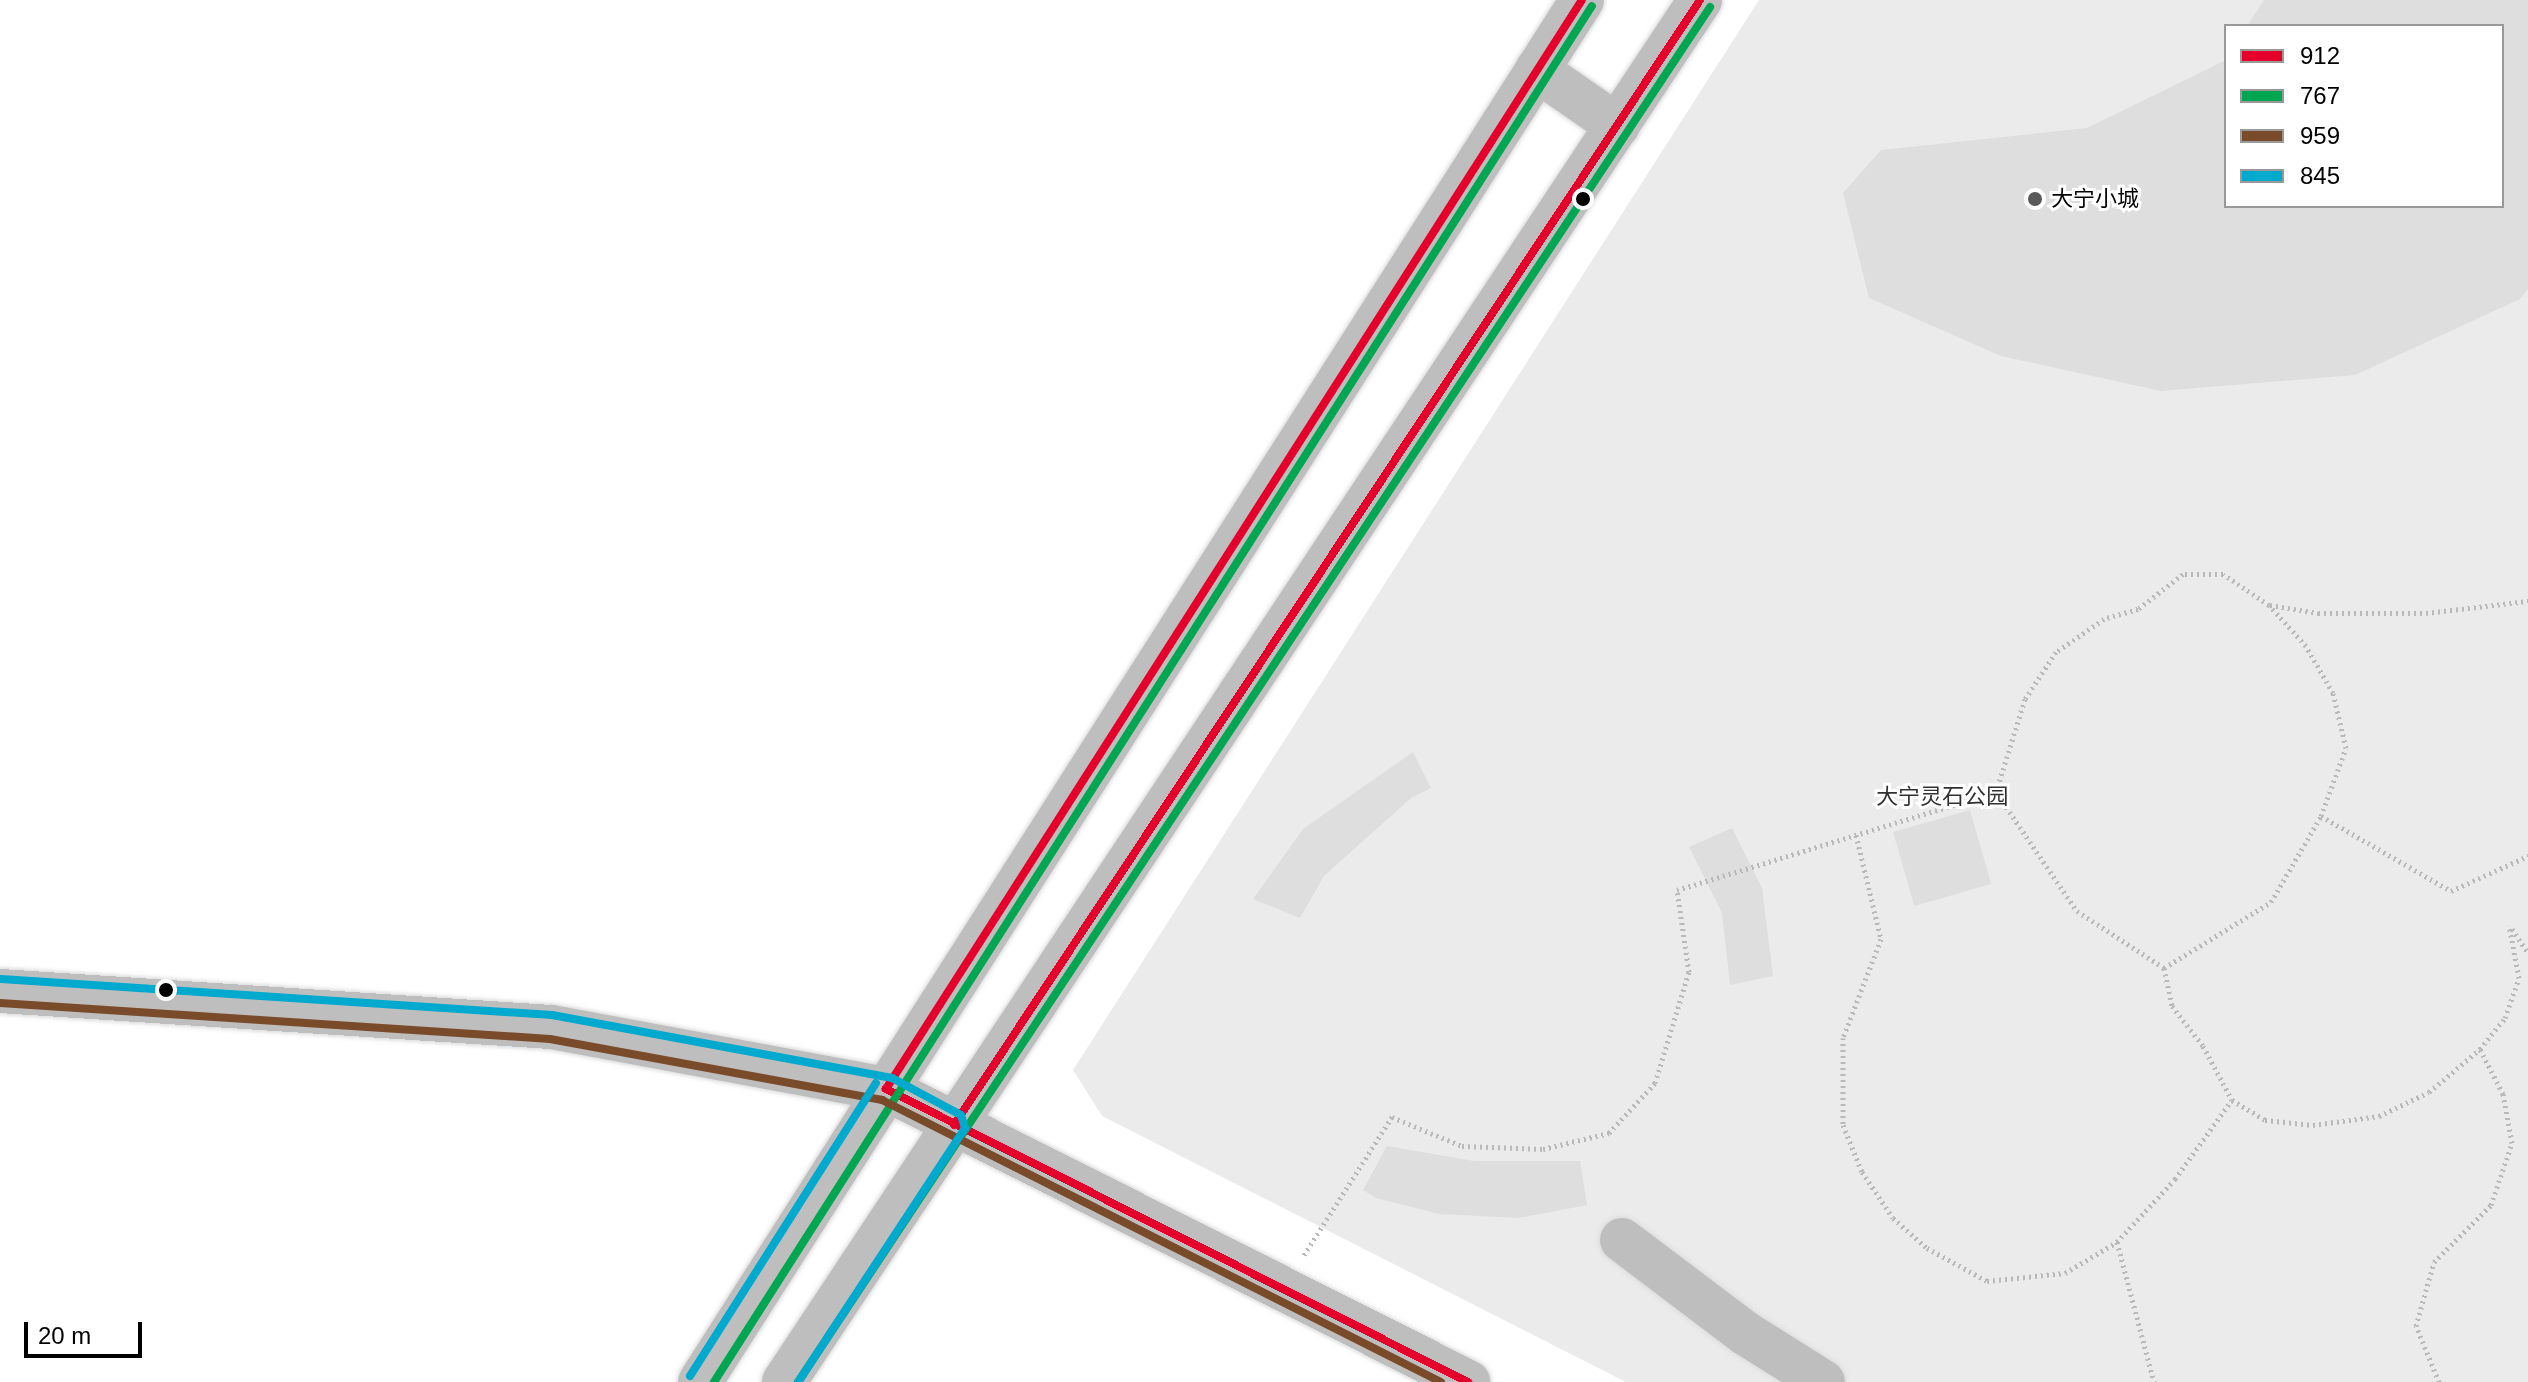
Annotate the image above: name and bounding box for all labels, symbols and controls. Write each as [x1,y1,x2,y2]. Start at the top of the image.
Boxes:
legend [2224,24,2504,208]
text: 912 [2300,42,2340,69]
text: 767 [2300,82,2340,109]
text: 959 [2300,122,2340,149]
text: 845 [2300,162,2340,189]
place label: 大宁小城 [2051,186,2139,212]
marker: 大宁小城 [2026,190,2044,208]
unlabelled marker [1575,191,1591,207]
park label: 大宁灵石公园 [1876,784,2008,810]
unlabelled marker [158,982,174,998]
scale bar [28,1306,146,1356]
text: 20 m [38,1322,91,1349]

